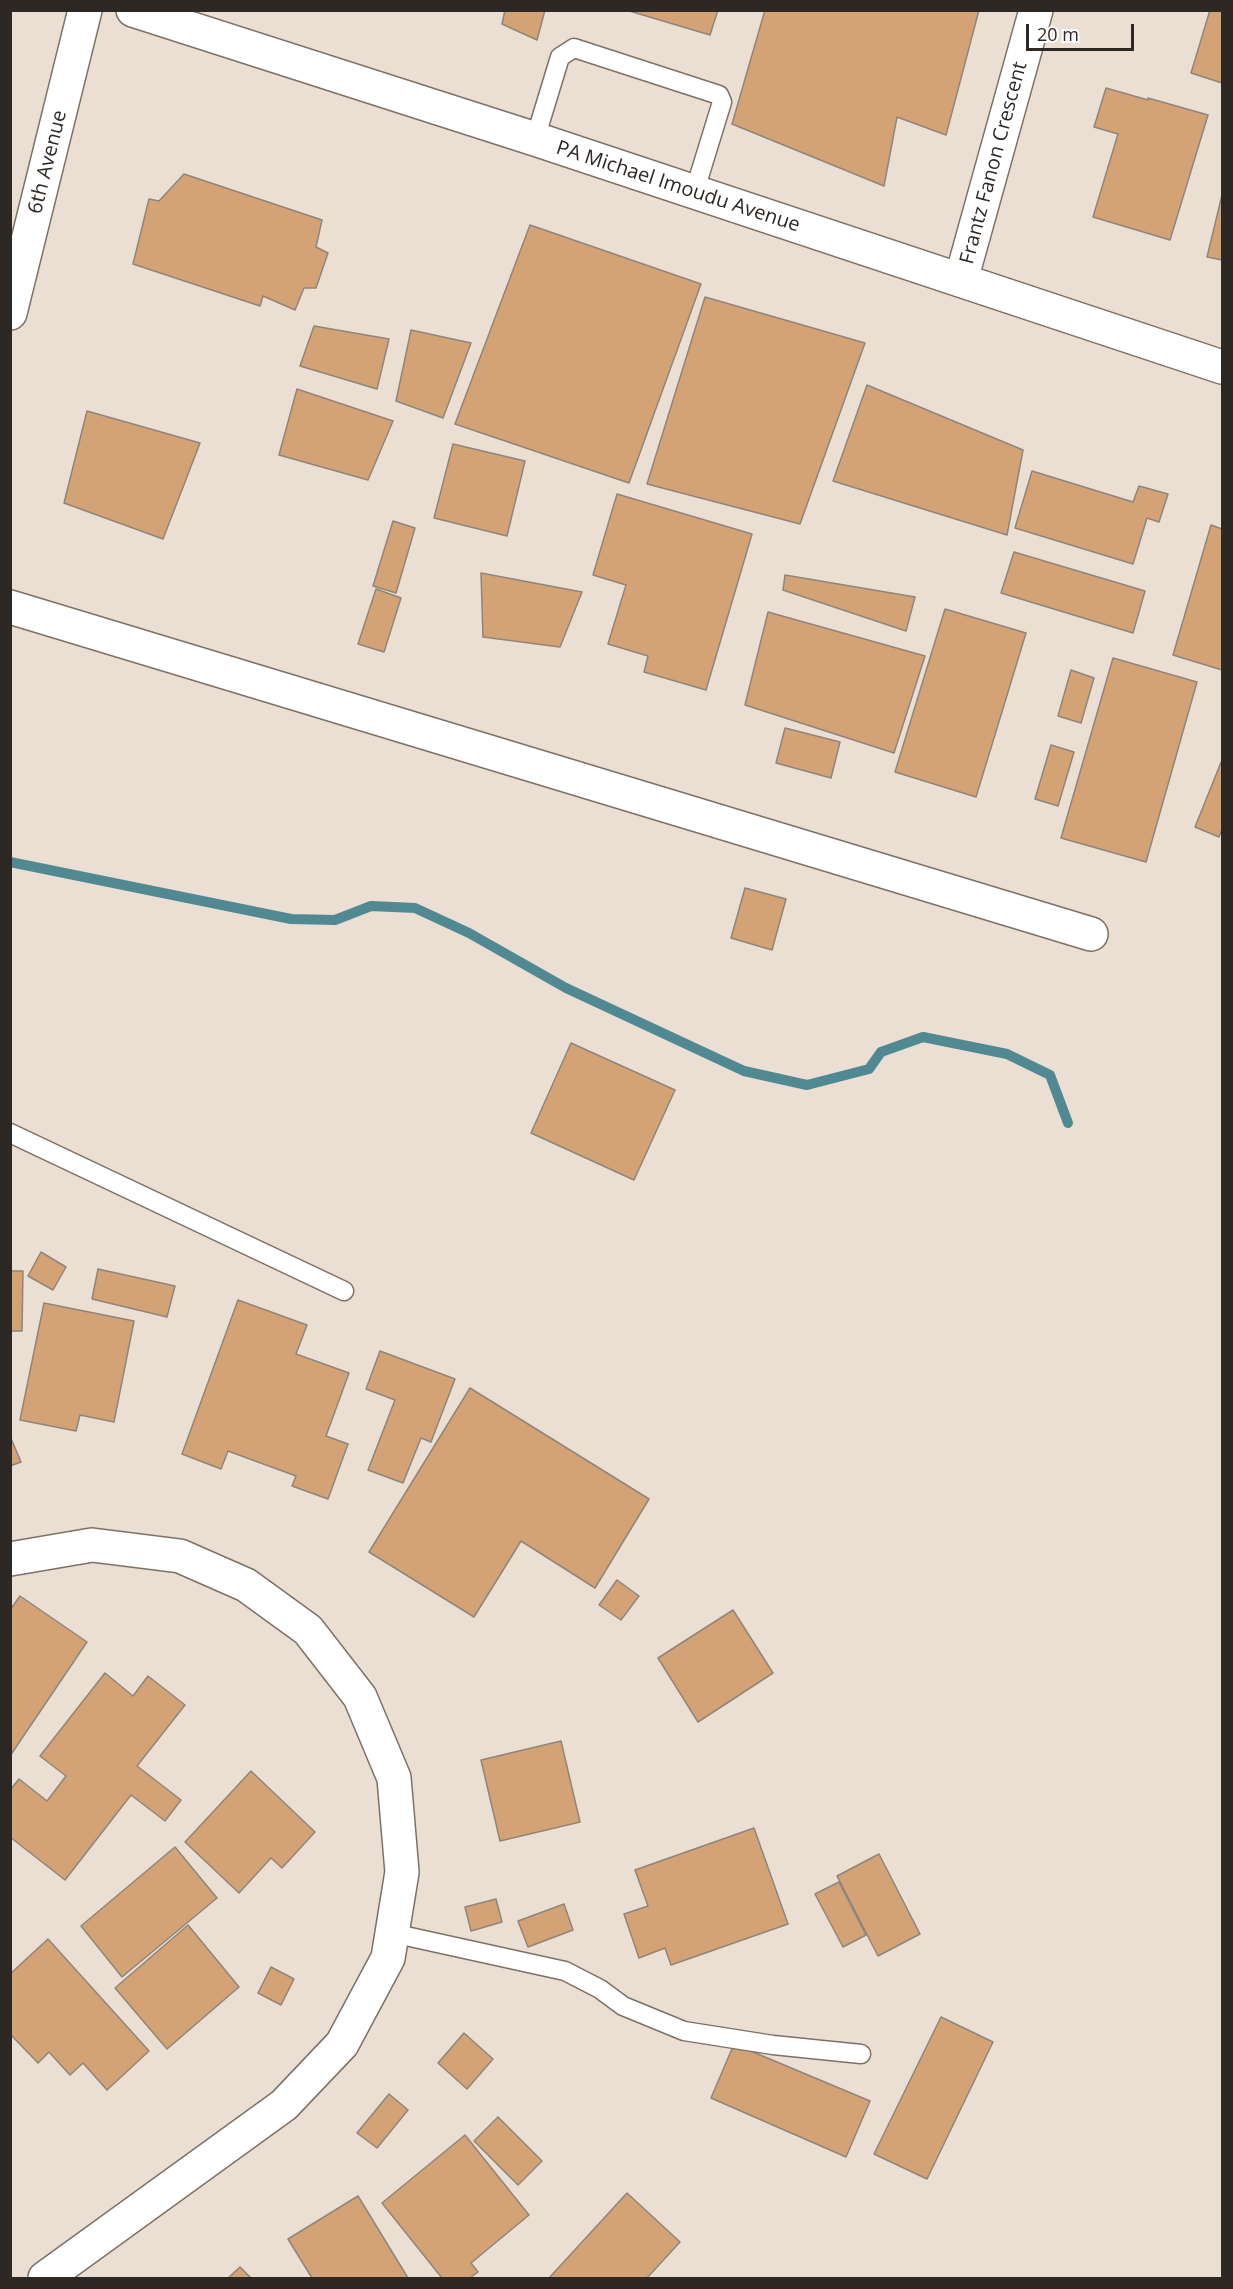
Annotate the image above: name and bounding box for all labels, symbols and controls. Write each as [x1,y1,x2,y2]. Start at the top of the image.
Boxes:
scale bar [1029,12,1137,50]
text: 20 m [1037,22,1079,46]
street label: Frantz Fanon Crescent [955,59,1033,267]
street label: 6th Avenue [24,108,72,216]
street label: PA Michael Imoudu Avenue [553,136,803,238]

